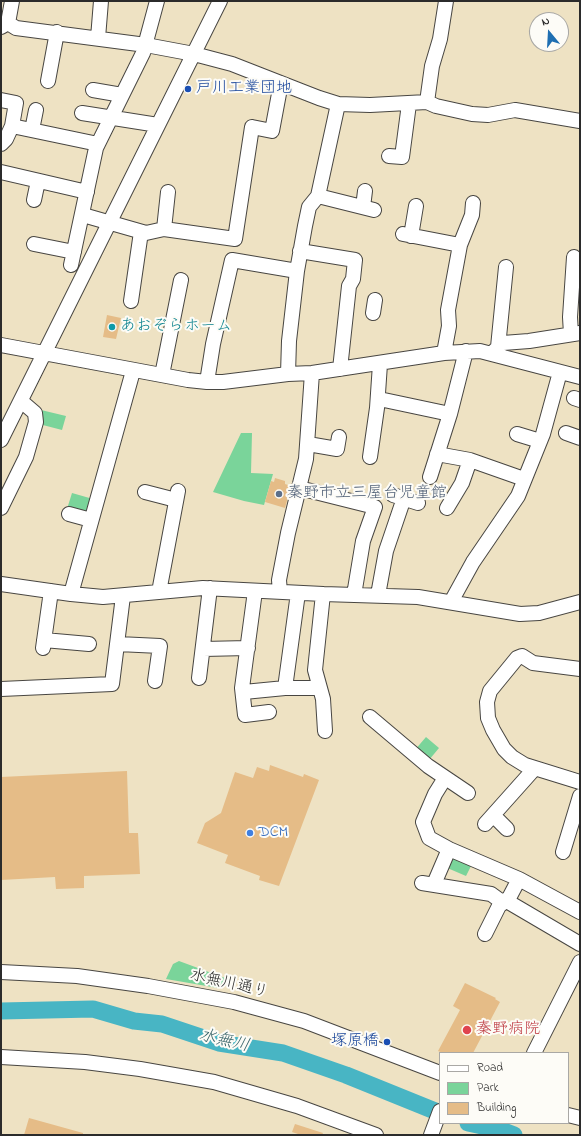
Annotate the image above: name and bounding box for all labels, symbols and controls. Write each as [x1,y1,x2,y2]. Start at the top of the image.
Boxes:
north arrow [529,12,569,52]
text: N [540,13,552,30]
place label: 戸川工業団地 [196,79,292,99]
marker: 戸川工業団地 [183,84,193,94]
place label: あおぞらホーム [120,317,232,337]
marker: あおぞらホーム [107,322,117,332]
place label: 秦野市立三屋台児童館 [287,484,447,504]
marker: 秦野市立三屋台児童館 [274,489,284,499]
place label: DCM [258,823,288,843]
marker: DCM [245,828,255,838]
street label: 水無川通り [188,967,270,1003]
place label: 秦野病院 [476,1020,540,1040]
marker: 秦野病院 [461,1024,473,1036]
water label: 水無川 [197,1026,251,1058]
place label: 塚原橋 [331,1032,379,1052]
marker: 塚原橋 [382,1037,392,1047]
legend [439,1052,569,1124]
text: Road [477,1059,503,1077]
text: Park [477,1079,499,1097]
text: Building [477,1099,516,1117]

